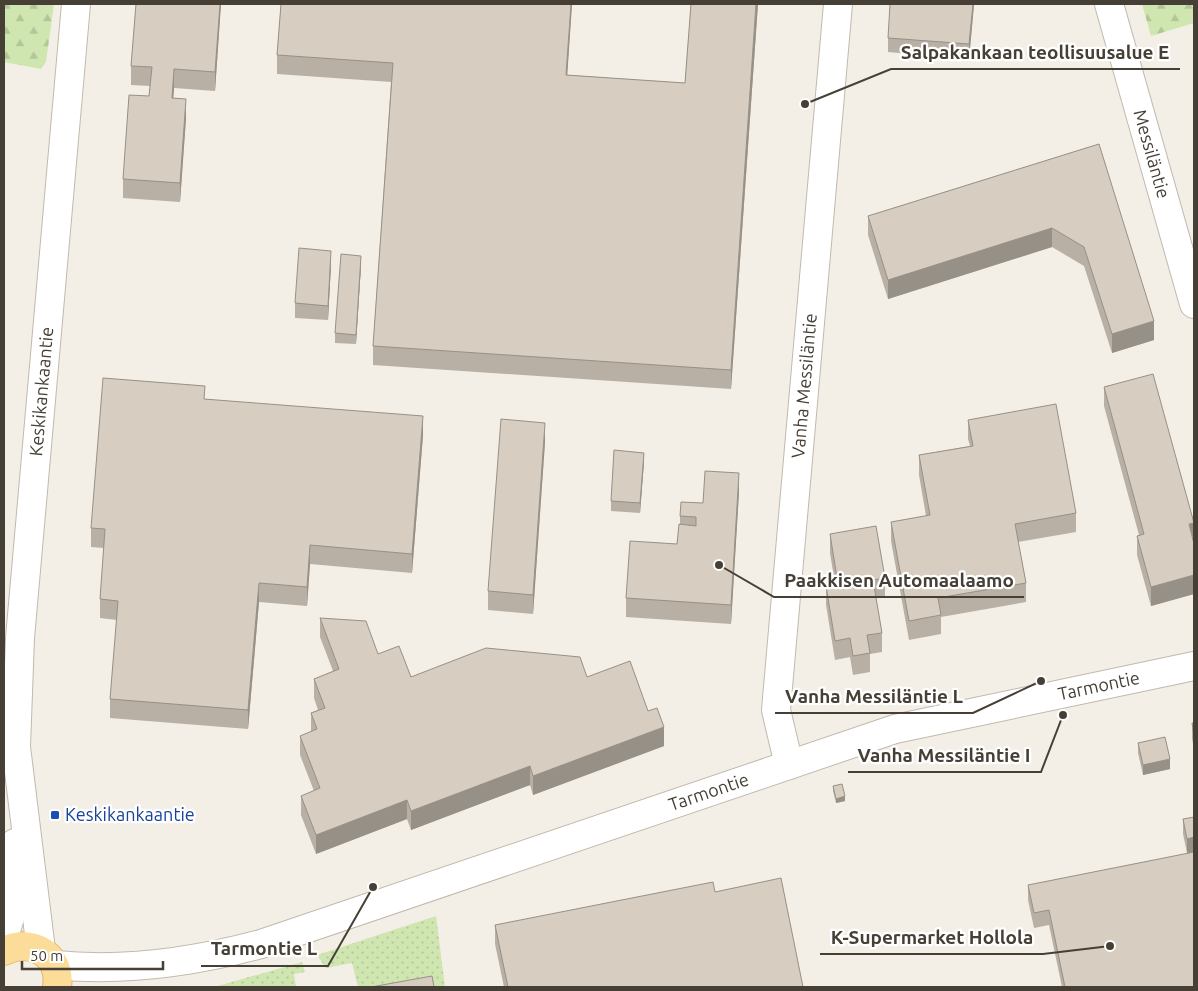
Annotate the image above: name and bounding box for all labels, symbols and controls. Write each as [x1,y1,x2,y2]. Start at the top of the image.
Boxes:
callout: Salpakankaan teollisuusalue E [891,35,1180,69]
text: Salpakankaan teollisuusalue E [901,41,1169,63]
street label: Messiläntie [1130,107,1175,200]
street label: Vanha Messiläntie [787,312,820,459]
street label: Keskikankaantie [25,326,56,457]
callout: Paakkisen Automaalaamo [774,563,1024,597]
text: Paakkisen Automaalaamo [784,569,1014,591]
street label: Tarmontie [1056,667,1141,703]
callout: Vanha Messiläntie L [775,679,973,713]
text: Vanha Messiläntie L [785,685,963,707]
callout: Vanha Messiläntie I [848,738,1041,772]
text: Vanha Messiläntie I [857,744,1031,766]
street label: Tarmontie [666,768,751,814]
place label: Keskikankaantie [65,804,195,824]
marker: Keskikankaantie [49,809,61,821]
callout: K-Supermarket Hollola [820,920,1043,954]
text: K-Supermarket Hollola [831,926,1033,948]
callout: Tarmontie L [201,932,328,966]
text: Tarmontie L [211,937,318,959]
scale bar [22,938,164,970]
text: 50 m [30,947,63,964]

